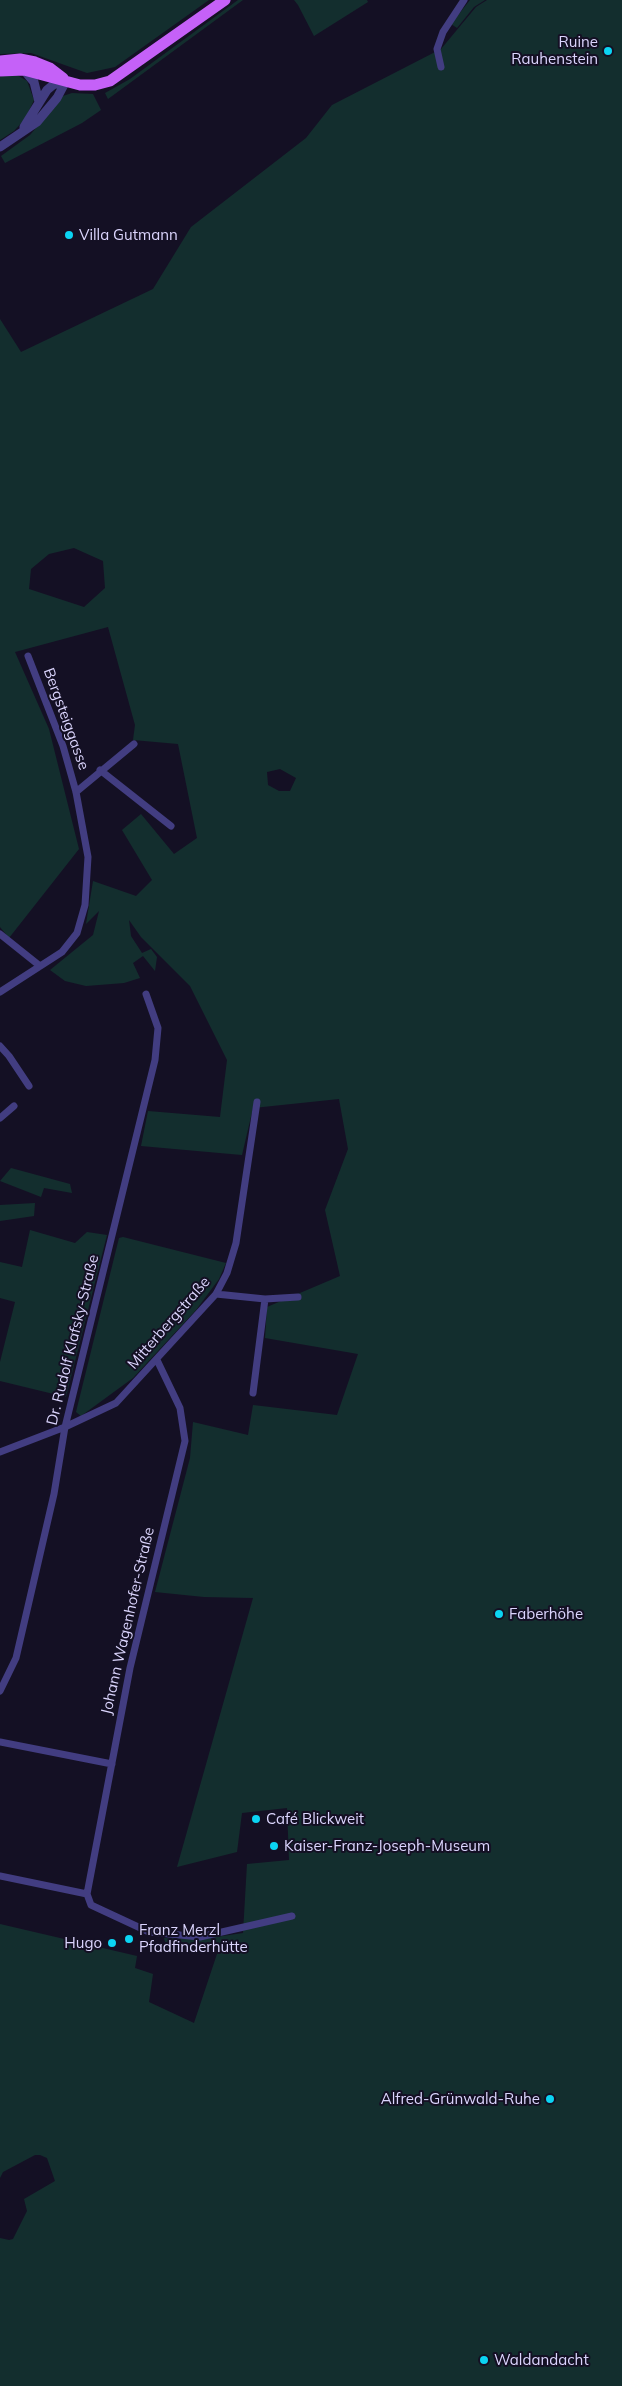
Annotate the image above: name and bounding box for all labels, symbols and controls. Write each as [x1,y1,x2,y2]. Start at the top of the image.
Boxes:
place label: Ruine Rauhenstein [511,33,598,68]
marker: Ruine Rauhenstein [602,45,614,57]
place label: Villa Gutmann [79,226,178,244]
marker: Villa Gutmann [63,229,75,241]
street label: Bergsteiggasse [39,666,93,772]
street label: Dr. Rudolf Klafsky-Straße [43,1253,103,1427]
street label: Mitterbergstraße [124,1273,214,1373]
street label: Johann Wagenhofer-Straße [98,1526,158,1716]
place label: Faberhöhe [509,1605,583,1623]
marker: Faberhöhe [493,1608,505,1620]
place label: Café Blickweit [266,1810,364,1828]
marker: Café Blickweit [250,1813,262,1825]
place label: Kaiser-Franz-Joseph-Museum [284,1837,490,1855]
marker: Kaiser-Franz-Joseph-Museum [268,1840,280,1852]
place label: Franz Merzl Pfadfinderhütte [139,1921,248,1956]
marker: Franz Merzl Pfadfinderhütte [123,1933,135,1945]
place label: Hugo [64,1934,102,1952]
marker: Hugo [106,1937,118,1949]
place label: Alfred-Grünwald-Ruhe [381,2090,540,2108]
marker: Alfred-Grünwald-Ruhe [544,2093,556,2105]
place label: Waldandacht [494,2351,589,2369]
marker: Waldandacht [478,2354,490,2366]

